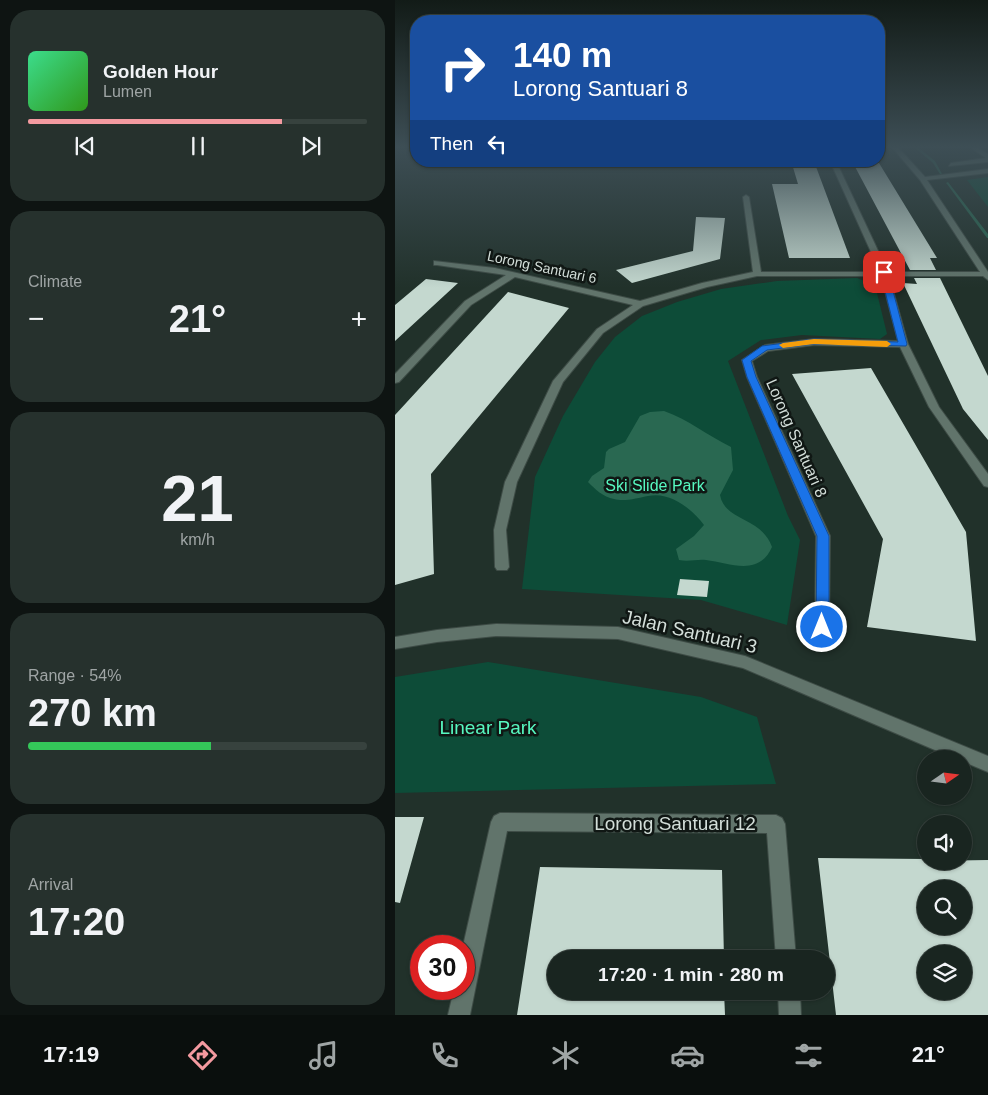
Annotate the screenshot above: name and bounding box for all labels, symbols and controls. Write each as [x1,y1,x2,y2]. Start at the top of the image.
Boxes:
icon: right [430,35,495,100]
text: 140 m [513,35,612,74]
text: Golden Hour [103,61,218,82]
text: Lorong Santuari 8 [513,76,688,101]
text: Lumen [103,83,152,100]
icon: left [483,130,511,158]
icon: previous [71,132,99,160]
icon: pause [184,132,212,160]
icon: next [297,132,325,160]
text: Then [430,133,473,154]
street label: Lorong Santuari 6 [486,248,598,286]
pin [863,251,905,293]
icon: arrive [870,258,898,286]
text: Climate [28,273,82,290]
text: 21° [169,298,226,340]
text: − [28,303,44,334]
text: + [351,303,367,334]
street label: Lorong Santuari 8 [763,377,830,500]
text: 21 [161,462,234,535]
park label: Ski Slide Park [605,477,706,494]
text: km/h [180,531,215,548]
position arrow [795,600,847,652]
street label: Jalan Santuari 3 [621,606,759,657]
text: Range · 54% [28,667,121,684]
text: 270 km [28,692,157,734]
park label: Linear Park [439,717,537,738]
north arrow [917,750,973,805]
map controls [917,750,972,1000]
street label: Lorong Santuari 12 [594,813,756,834]
button: sound [917,815,972,870]
text: Arrival [28,876,73,893]
button: search [917,880,972,935]
text: 17:20 [28,901,125,943]
speed limit sign: 30 [410,935,475,1000]
button: layers [917,945,972,1000]
text: 17:20 · 1 min · 280 m [598,964,784,985]
icon: directions [185,1038,220,1073]
icon: music [306,1038,341,1073]
icon: phone [427,1038,462,1073]
icon: climate [548,1038,583,1073]
icon: car [670,1038,705,1073]
icon: filters [791,1038,826,1073]
text: 17:19 [43,1042,99,1067]
text: 21° [912,1042,945,1067]

